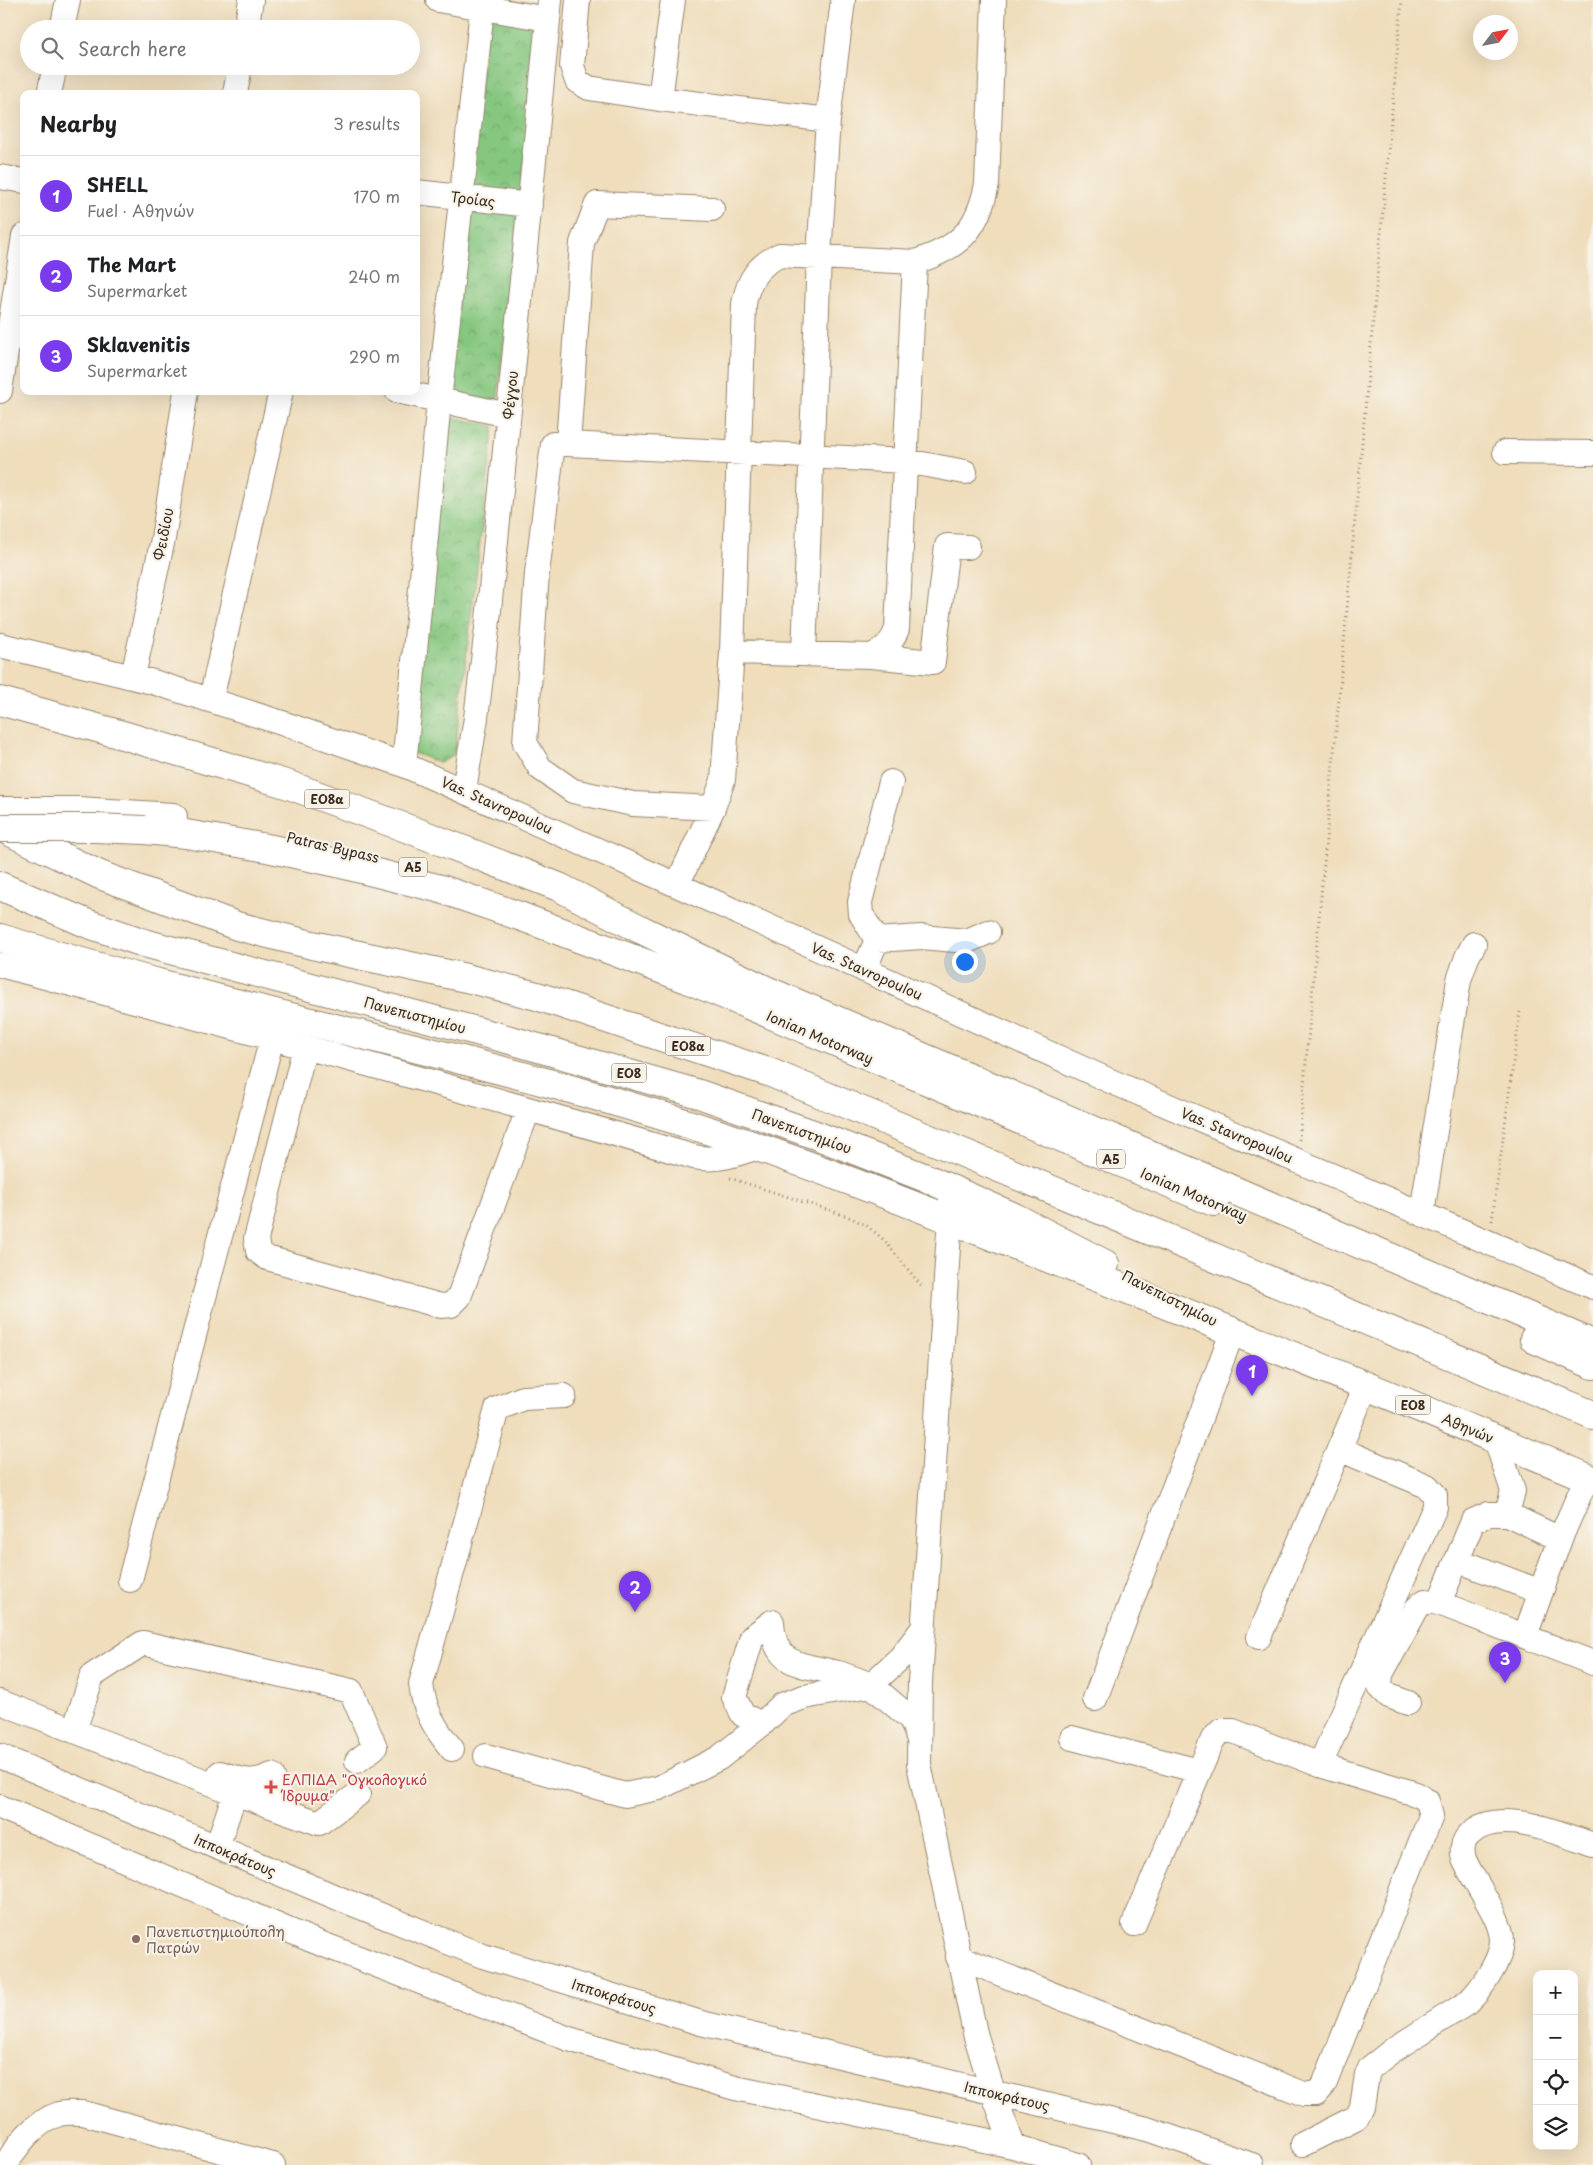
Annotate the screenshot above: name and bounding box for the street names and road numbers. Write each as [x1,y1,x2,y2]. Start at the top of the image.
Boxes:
street label: Τροίας [449,186,497,212]
street label: Φέγγου [497,370,523,420]
street label: Φειδίου [148,506,178,562]
street label: Vas. Stavropoulou [438,771,556,839]
road number: ΕΟ8α [304,790,350,809]
street label: Patras Bypass [285,826,382,868]
road number: Α5 [399,858,427,876]
street label: Vas. Stavropoulou [808,937,926,1005]
street label: Πανεπιστημίου [362,991,468,1039]
street label: Ionian Motorway [763,1005,877,1069]
road number: ΕΟ8α [666,1036,710,1056]
road number: ΕΟ8 [612,1064,646,1082]
street label: Vas. Stavropoulou [1178,1102,1296,1168]
street label: Πανεπιστημίου [749,1103,855,1159]
road number: Α5 [1097,1150,1125,1168]
street label: Ionian Motorway [1137,1162,1251,1226]
street label: Πανεπιστημίου [1119,1265,1221,1331]
road number: ΕΟ8 [1396,1396,1430,1414]
street label: Αθηνών [1439,1408,1497,1448]
street label: Ιπποκράτους [191,1828,279,1882]
street label: Ιπποκράτους [569,1973,659,2019]
street label: Ιπποκράτους [962,2076,1052,2116]

